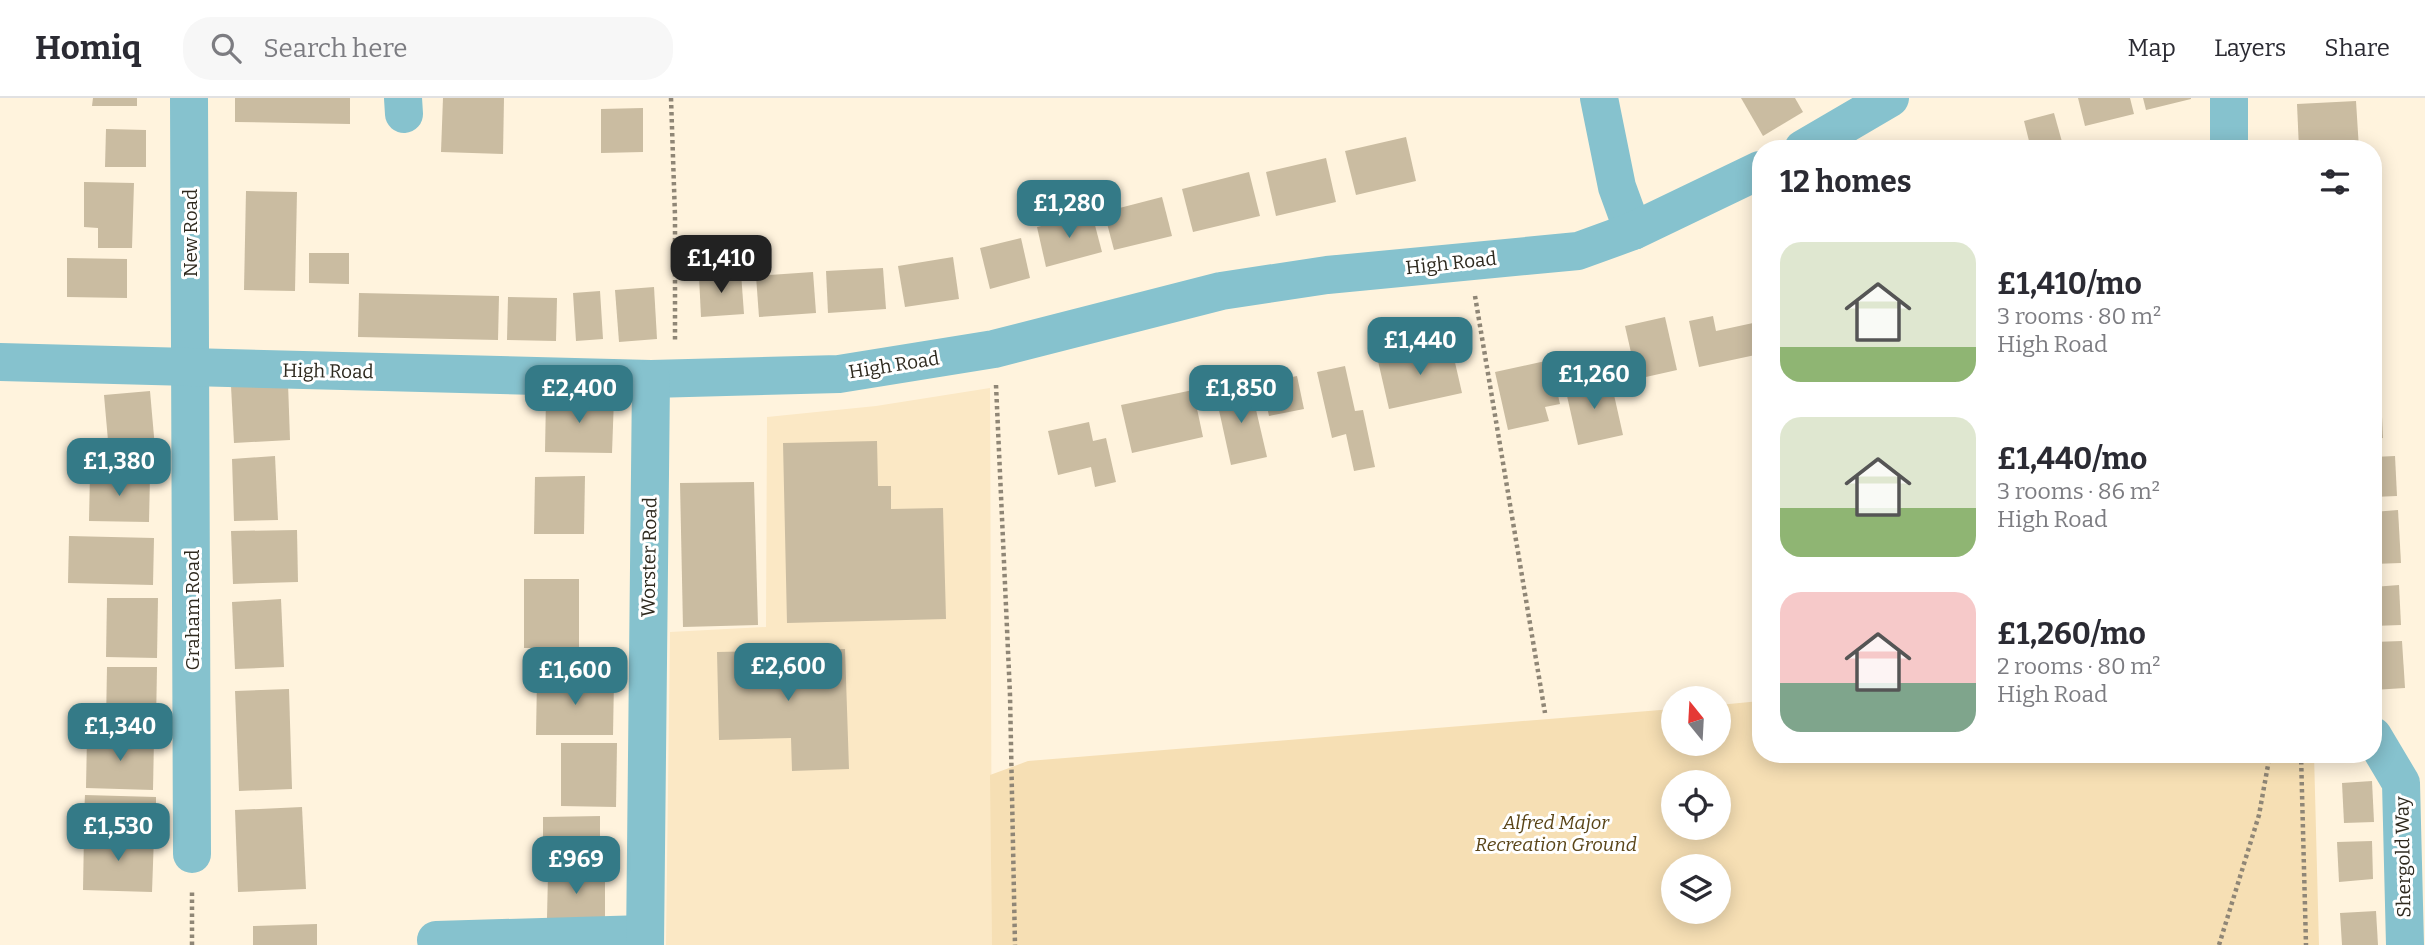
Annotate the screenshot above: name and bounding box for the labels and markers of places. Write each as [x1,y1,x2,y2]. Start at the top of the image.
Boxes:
pin: £1,280 [1012,180,1126,240]
pin: £1,410 [664,236,778,295]
pin: £1,440 [1363,317,1477,377]
pin: £1,260 [1537,352,1651,411]
pin: £2,400 [522,366,636,425]
pin: £1,850 [1184,366,1298,425]
pin: £1,380 [62,438,176,498]
pin: £2,600 [731,644,845,703]
pin: £1,600 [518,648,632,707]
pin: £1,340 [63,704,177,763]
pin: £1,530 [61,804,175,863]
pin: £969 [535,836,617,896]

